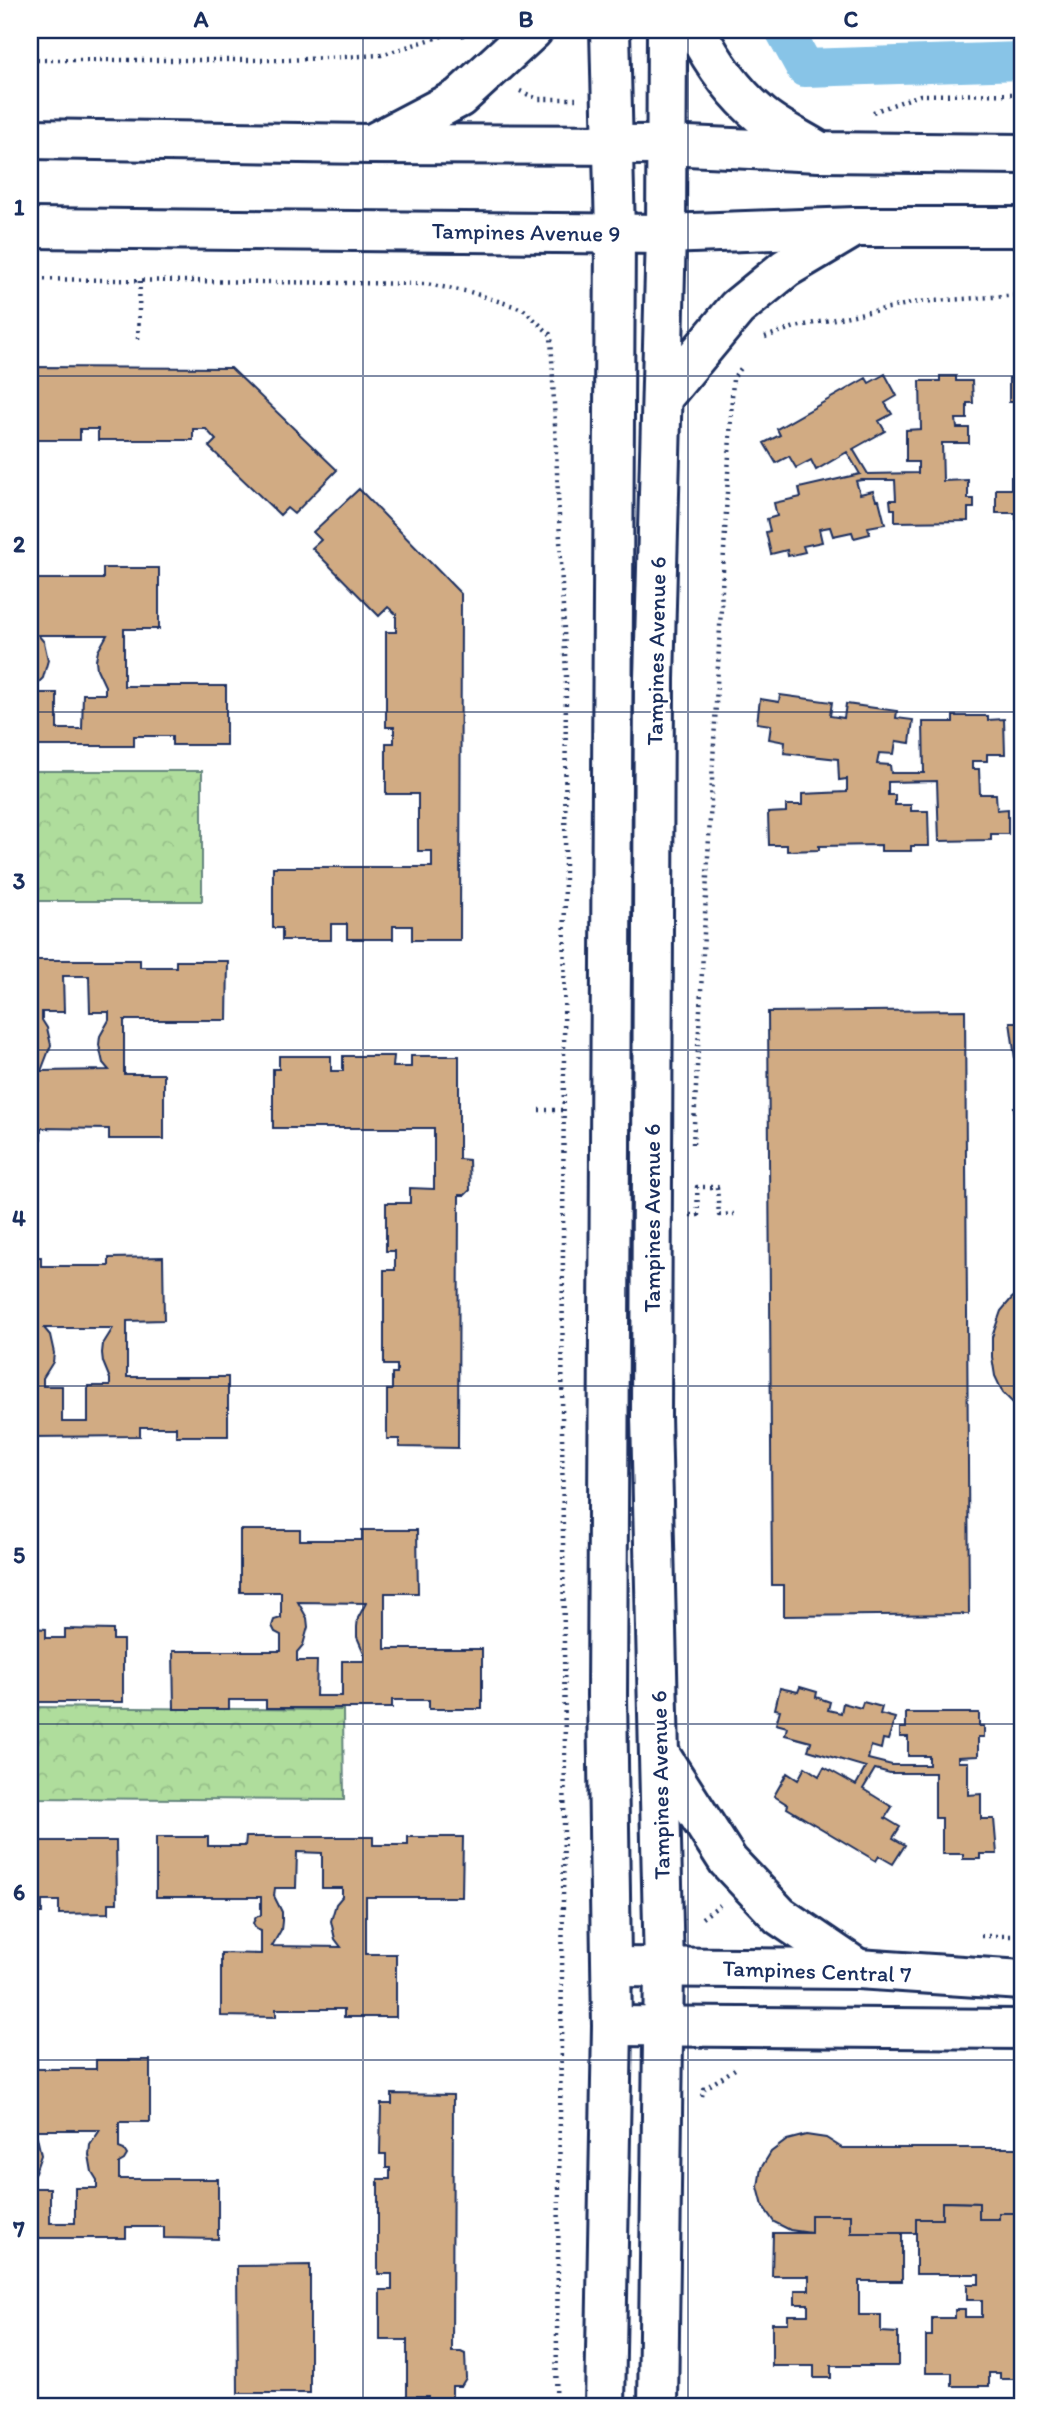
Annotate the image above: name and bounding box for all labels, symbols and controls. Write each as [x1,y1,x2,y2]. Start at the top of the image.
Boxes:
text: A [193,5,209,33]
text: B [519,5,534,33]
text: C [844,5,859,33]
text: 1 [14,193,25,221]
street label: Tampines Avenue 9 [431,216,621,248]
text: 2 [13,530,26,558]
street label: Tampines Avenue 6 [640,556,672,746]
text: 3 [13,867,26,895]
street label: Tampines Avenue 6 [638,1123,666,1313]
text: 4 [12,1204,26,1232]
text: 5 [13,1541,25,1569]
street label: Tampines Avenue 6 [644,1690,676,1880]
text: 6 [13,1878,25,1906]
street label: Tampines Central 7 [722,1954,912,1988]
text: 7 [12,2215,25,2243]

